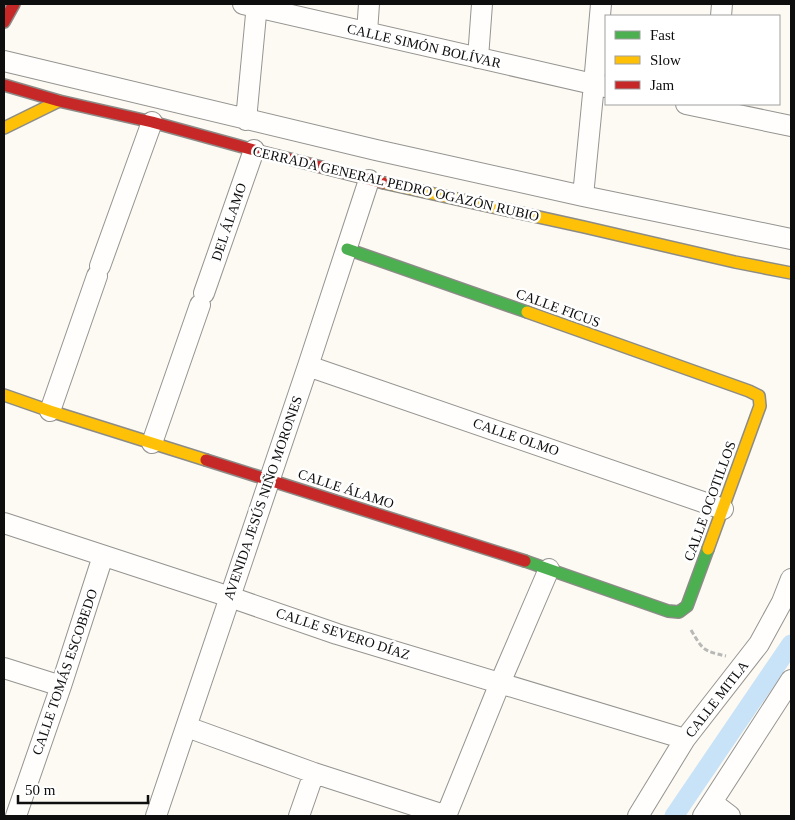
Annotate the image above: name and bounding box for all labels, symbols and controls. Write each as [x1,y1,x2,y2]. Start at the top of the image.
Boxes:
legend [605,15,780,105]
street label: CALLE SIMÓN BOLÍVAR [346,20,503,71]
text: Fast [650,27,676,43]
text: Slow [650,52,681,68]
text: Jam [650,77,674,93]
street label: CERRADA GENERAL PEDRO OGAZÓN RUBIO [251,143,541,224]
street label: DEL ÁLAMO [208,181,249,263]
street label: CALLE FICUS [514,286,602,330]
street label: AVENIDA JESÚS NIÑO MORONES [220,394,305,602]
street label: CALLE OLMO [471,415,561,459]
street label: CALLE OCOTILLOS [681,439,739,563]
street label: CALLE ÁLAMO [296,465,396,512]
street label: CALLE TOMÁS ESCOBEDO [29,587,100,757]
street label: CALLE SEVERO DÍAZ [274,604,412,663]
street label: CALLE MITLA [682,657,752,740]
scale bar [18,772,148,804]
text: 50 m [25,782,56,798]

